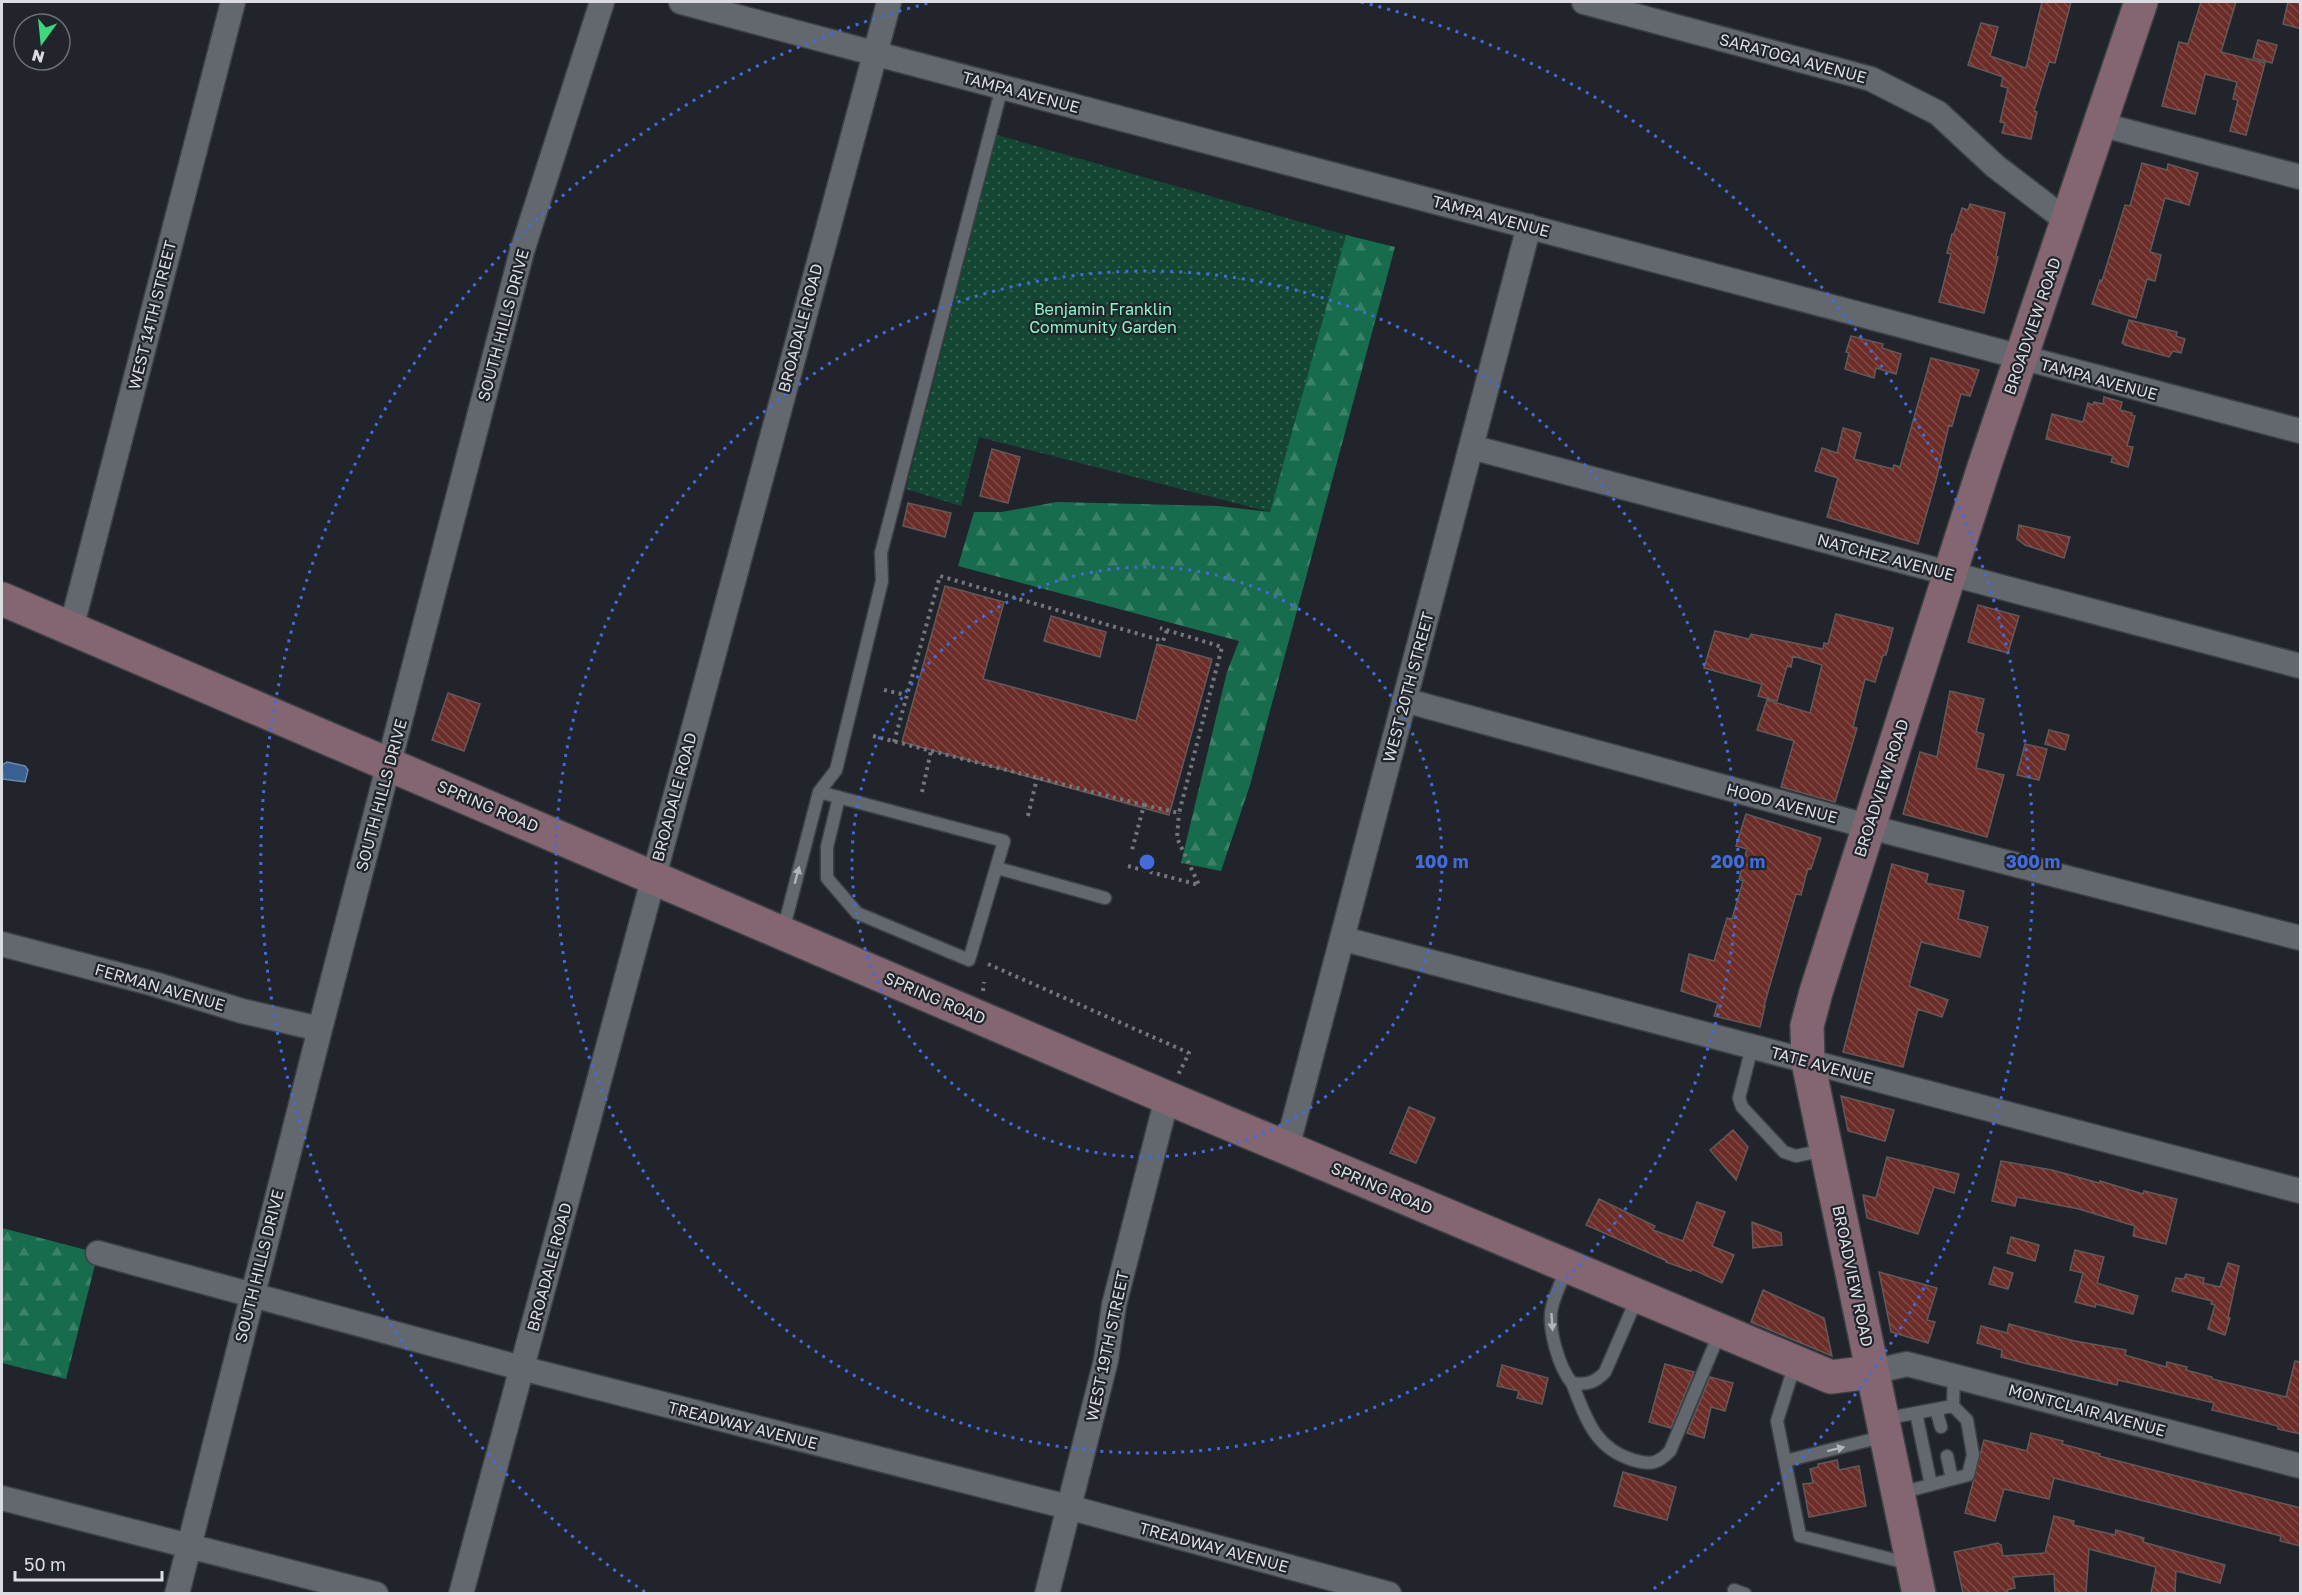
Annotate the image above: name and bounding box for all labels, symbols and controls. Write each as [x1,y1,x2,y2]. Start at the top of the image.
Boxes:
north arrow [12,12,72,72]
street label: SARATOGA AVENUE [1717,29,1869,87]
text: N [30,45,47,68]
street label: TAMPA AVENUE [960,67,1082,117]
street label: TAMPA AVENUE [1430,191,1552,241]
street label: WEST 14TH STREET [124,238,180,392]
street label: SOUTH HILLS DRIVE [473,247,533,403]
street label: BROADVIEW ROAD [1999,255,2065,397]
street label: BROADALE ROAD [773,261,827,395]
park label: Benjamin Franklin Community Garden [1029,299,1177,337]
street label: TAMPA AVENUE [2038,354,2160,404]
street label: NATCHEZ AVENUE [1815,529,1957,585]
street label: WEST 20TH STREET [1378,610,1438,764]
street label: BROADVIEW ROAD [1849,716,1913,860]
street label: SOUTH HILLS DRIVE [351,717,411,873]
street label: BROADALE ROAD [647,730,701,864]
street label: SPRING ROAD [434,776,542,836]
street label: HOOD AVENUE [1724,779,1840,827]
text: 100 m [1416,850,1468,872]
text: 200 m [1711,850,1765,872]
text: 300 m [2006,850,2060,872]
centre of rings [1137,852,1157,872]
one-way arrow [793,866,803,884]
street label: FERMAN AVENUE [93,959,227,1015]
street label: SPRING ROAD [881,968,989,1028]
street label: TATE AVENUE [1769,1042,1875,1088]
street label: SPRING ROAD [1328,1158,1436,1218]
street label: SOUTH HILLS DRIVE [230,1188,288,1344]
street label: BROADALE ROAD [522,1200,576,1334]
street label: BROADVIEW ROAD [1828,1204,1878,1348]
street label: WEST 19TH STREET [1081,1269,1133,1423]
one-way arrow [1547,1312,1557,1331]
street label: MONTCLAIR AVENUE [2006,1379,2168,1441]
street label: TREADWAY AVENUE [666,1397,820,1453]
one-way arrow [1827,1443,1845,1453]
street label: TREADWAY AVENUE [1137,1517,1291,1577]
scale bar [15,1544,162,1582]
text: 50 m [24,1553,66,1575]

